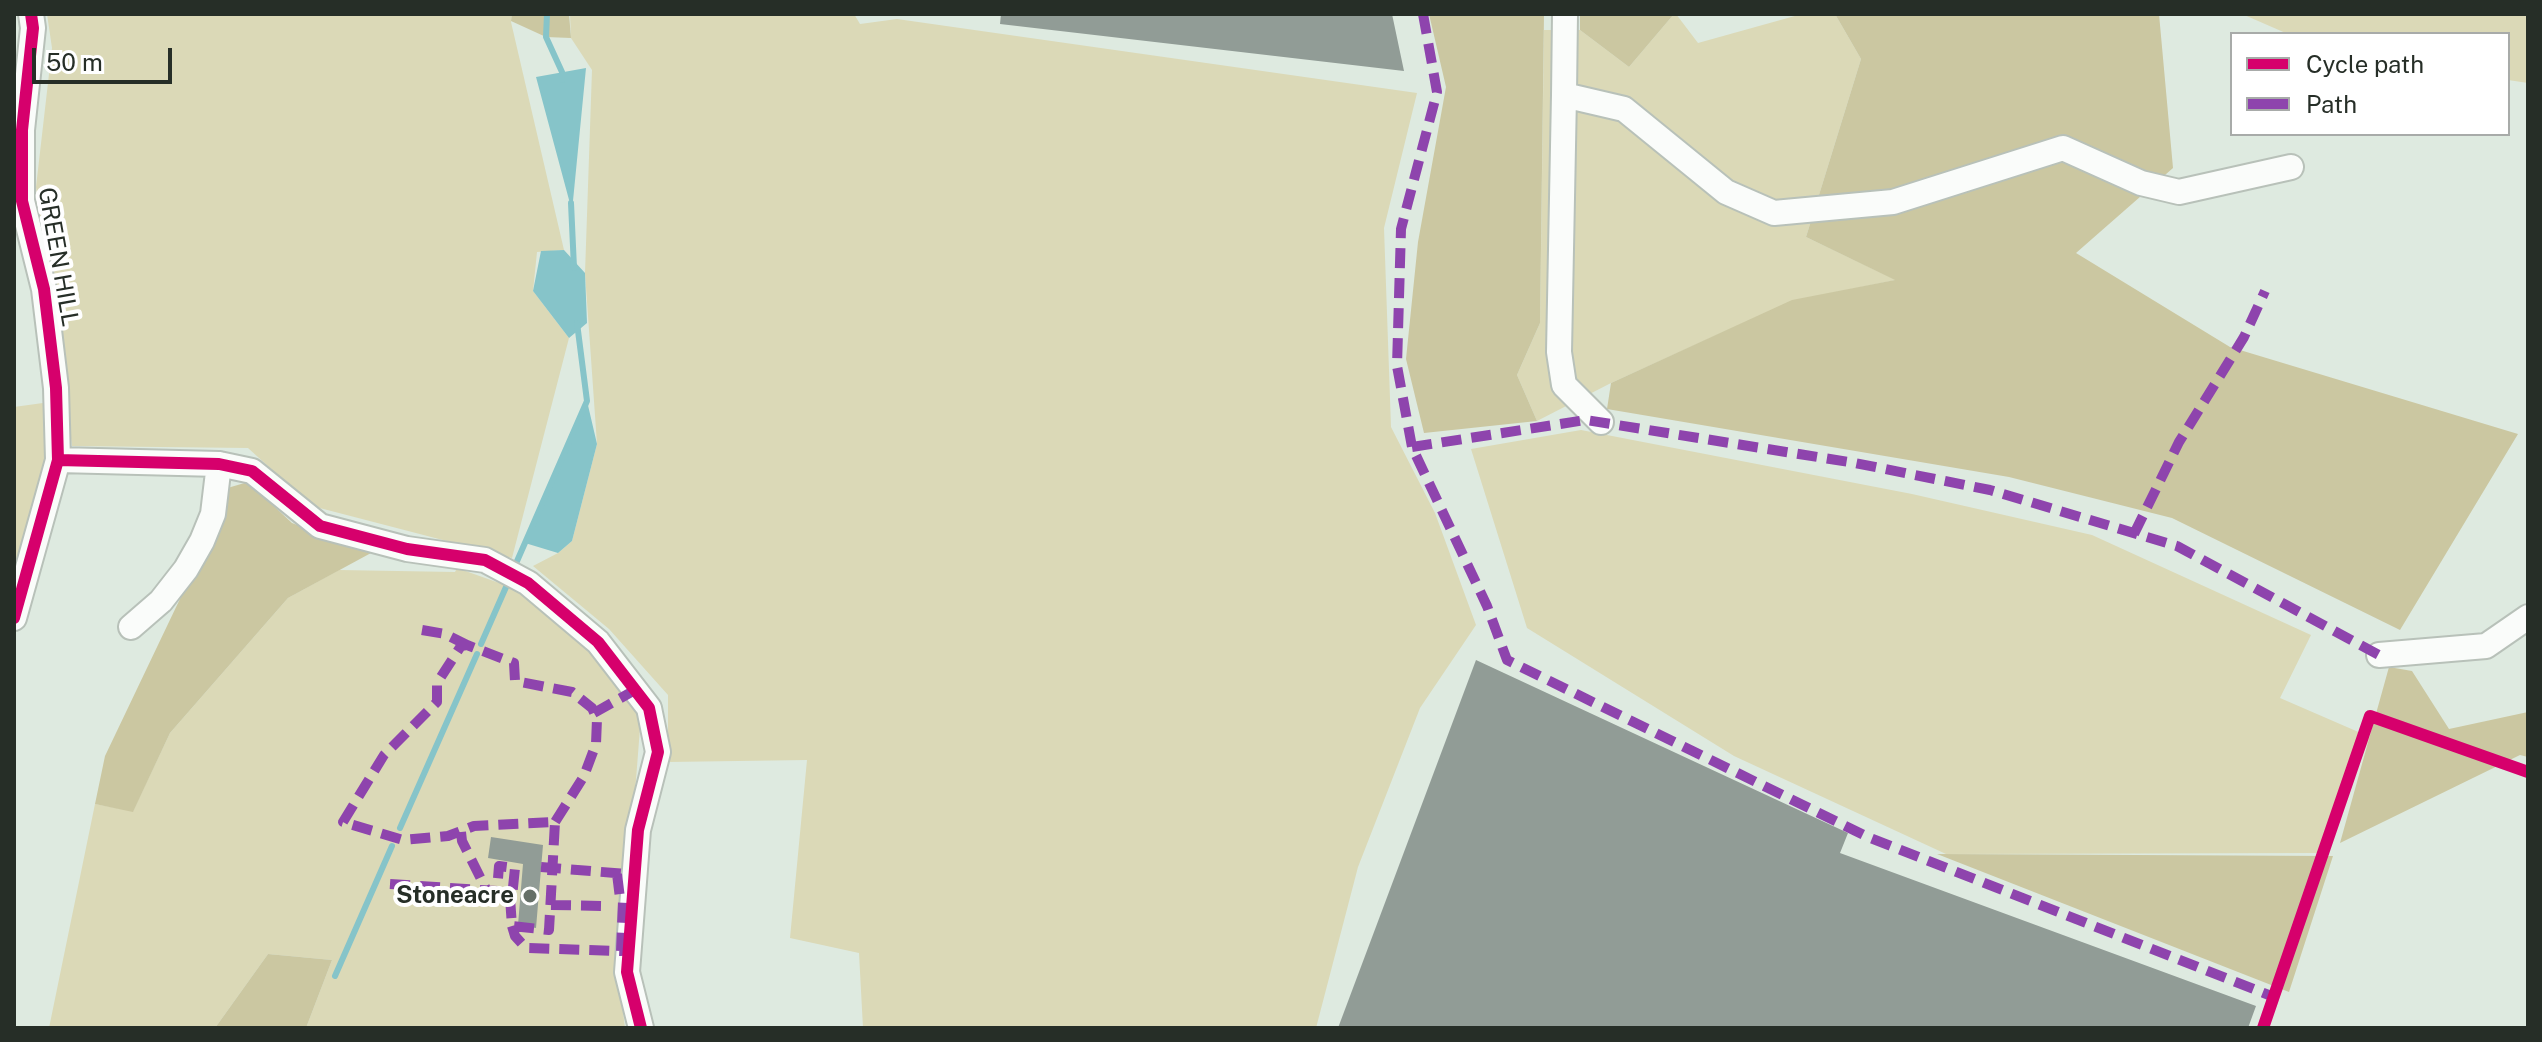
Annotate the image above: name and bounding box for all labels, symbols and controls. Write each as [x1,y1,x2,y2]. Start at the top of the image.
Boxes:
scale bar [36,32,176,82]
legend [2230,32,2510,136]
text: 50 m [46,48,103,76]
text: Cycle path [2306,50,2424,78]
text: Path [2306,90,2357,118]
street label: GREEN HILL [32,185,84,329]
place label: Stoneacre [396,882,514,910]
marker: Stoneacre [521,887,539,905]

